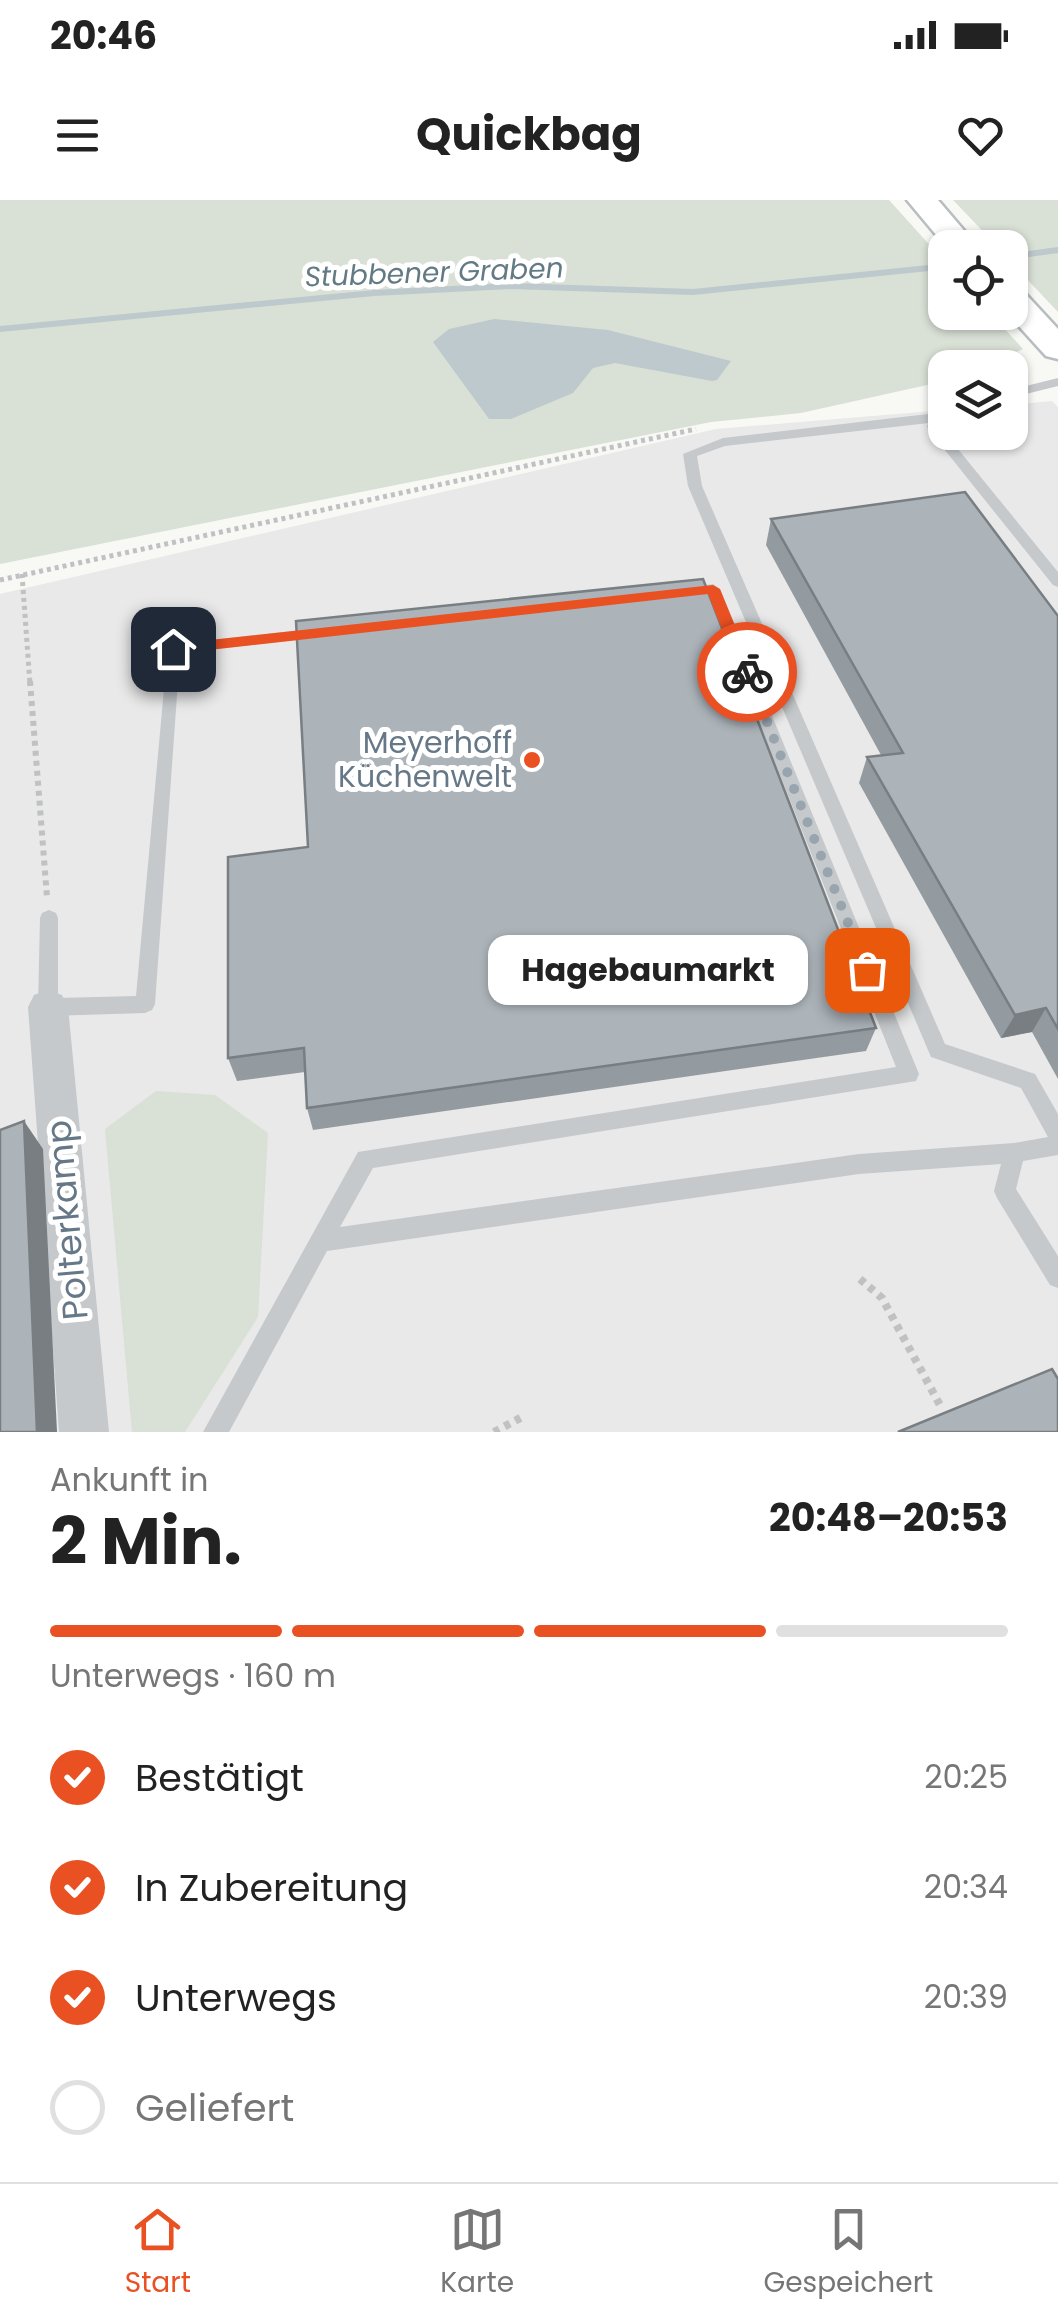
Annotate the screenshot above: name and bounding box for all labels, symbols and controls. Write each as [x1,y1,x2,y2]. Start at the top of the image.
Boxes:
text: 20:46 [50,9,157,62]
text: Quickbag [416,103,642,166]
icon: menu [50,108,105,163]
icon: heart [953,108,1008,163]
map controls [928,230,1028,450]
button: locate [928,230,1028,330]
water label: Stubbener Graben [304,248,564,297]
button: layers [928,350,1028,450]
pin [131,607,216,692]
icon: home [146,622,201,677]
courier [697,622,797,722]
icon: bike [720,645,775,700]
place label: Meyerhoff Küchenwelt [338,721,512,798]
marker: Meyerhoff Küchenwelt [521,749,543,771]
pin [825,928,910,1013]
callout: Hagebaumarkt [487,935,807,1005]
icon: bag [840,943,895,998]
text: Hagebaumarkt [521,947,775,992]
street label: Polterkamp [33,1118,100,1322]
text: Ankunft in [50,1457,209,1502]
text: 20:48–20:53 [769,1491,1008,1544]
text: 2 Min. [50,1496,242,1587]
text: Unterwegs · 160 m [50,1653,336,1698]
icon: check [50,1750,105,1805]
text: Bestätigt [135,1751,304,1804]
text: 20:25 [924,1754,1008,1799]
icon: check [50,1860,105,1915]
text: In Zubereitung [135,1861,408,1914]
text: 20:34 [924,1864,1008,1909]
icon: check [50,1970,105,2025]
text: Unterwegs [135,1971,337,2024]
text: 20:39 [924,1974,1008,2019]
text: Geliefert [135,2081,294,2134]
tab: Start [125,2202,191,2304]
tab: Karte [440,2202,514,2304]
tab: Gespeichert [763,2202,933,2304]

